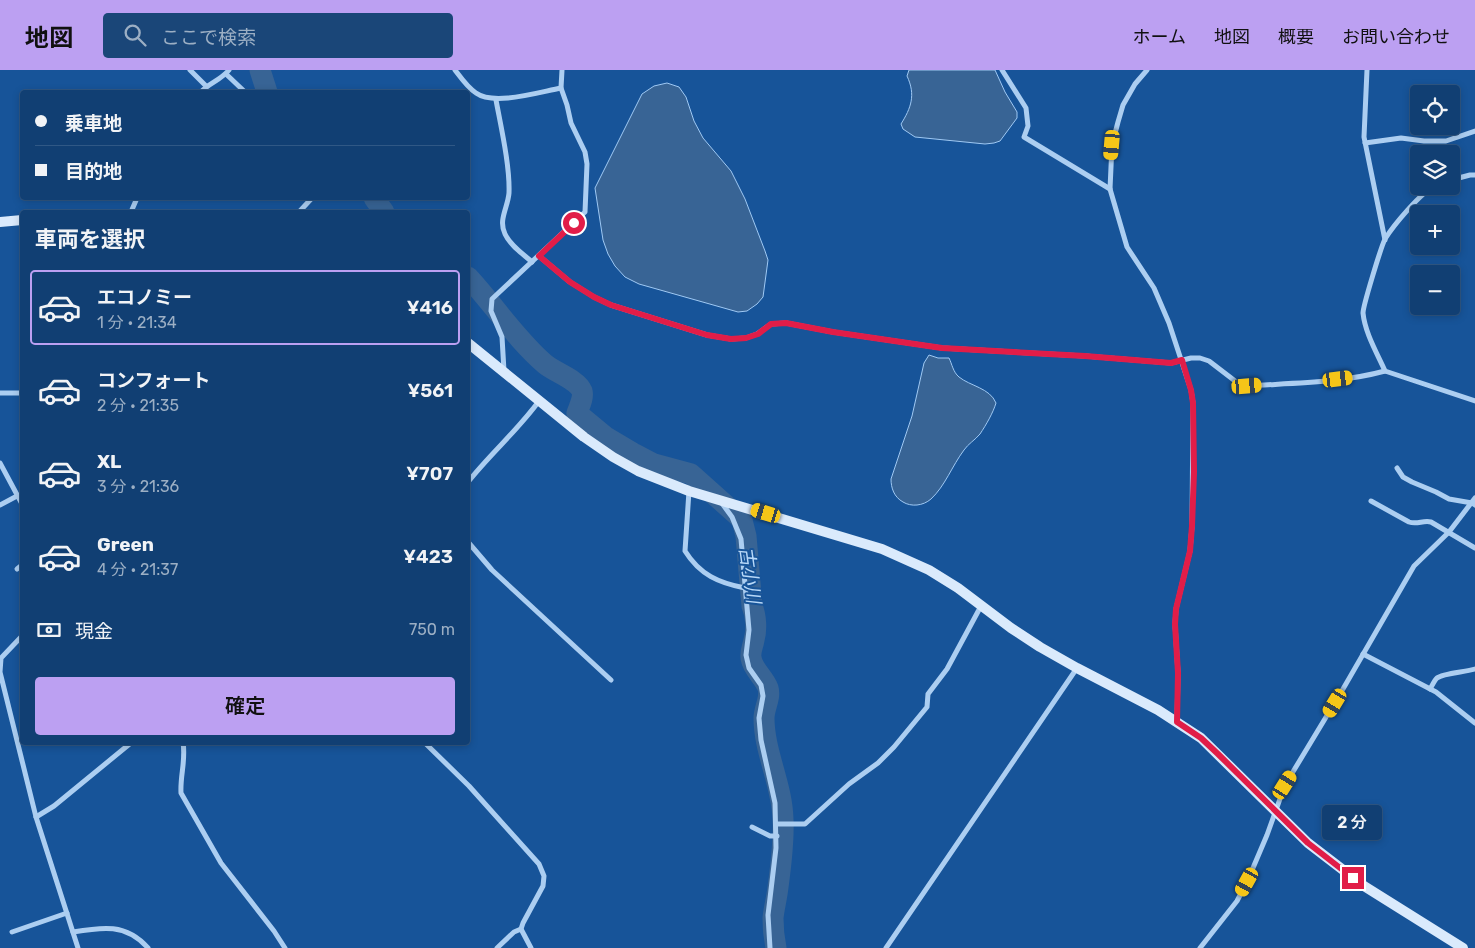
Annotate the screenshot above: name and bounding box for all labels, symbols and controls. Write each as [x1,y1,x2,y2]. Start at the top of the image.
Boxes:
search box [103,13,453,58]
icon: search [121,21,149,49]
text: 地図 [25,24,73,52]
text: ここで検索 [161,26,256,49]
text: ホーム [1133,26,1186,48]
text: 地図 [1214,26,1250,48]
text: 概要 [1278,26,1314,48]
text: お問い合わせ [1342,26,1450,48]
map controls [1410,85,1460,315]
button: locate [1410,85,1460,135]
text: 乗車地 [65,112,122,135]
car [1103,129,1120,161]
button: layers [1410,145,1460,195]
text: 目的地 [65,160,122,183]
button: + [1410,205,1460,255]
route start [563,212,585,234]
text: 車両を選択 [35,226,145,253]
button: − [1410,265,1460,315]
icon: car [37,285,82,330]
text: エコノミー [97,286,192,309]
text: ¥416 [407,296,453,319]
text: 1 分 · 21:34 [97,313,177,332]
icon: car [37,368,82,413]
text: コンフォート [97,369,210,392]
car [1322,370,1353,388]
car [1231,377,1262,395]
text: ¥561 [407,379,453,402]
text: 2 分 · 21:35 [97,396,179,415]
text: XL [97,450,121,473]
icon: car [37,451,82,496]
text: ¥707 [406,462,453,485]
text: 3 分 · 21:36 [97,477,179,496]
car [749,501,782,525]
text: Green [97,533,154,556]
icon: car [37,534,82,579]
text: ¥423 [403,545,453,568]
water label: 古小川 [735,545,766,607]
text: 4 分 · 21:37 [97,560,178,579]
icon: cash [35,616,63,644]
text: 現金 [75,620,113,643]
text: 750 m [409,620,455,639]
button: 確定 [35,677,455,735]
car [1320,686,1349,720]
car [1270,768,1299,802]
callout: 2 分 [1323,806,1383,840]
text: 2 分 [1337,813,1367,832]
car [1233,865,1260,899]
route end [1342,867,1364,889]

